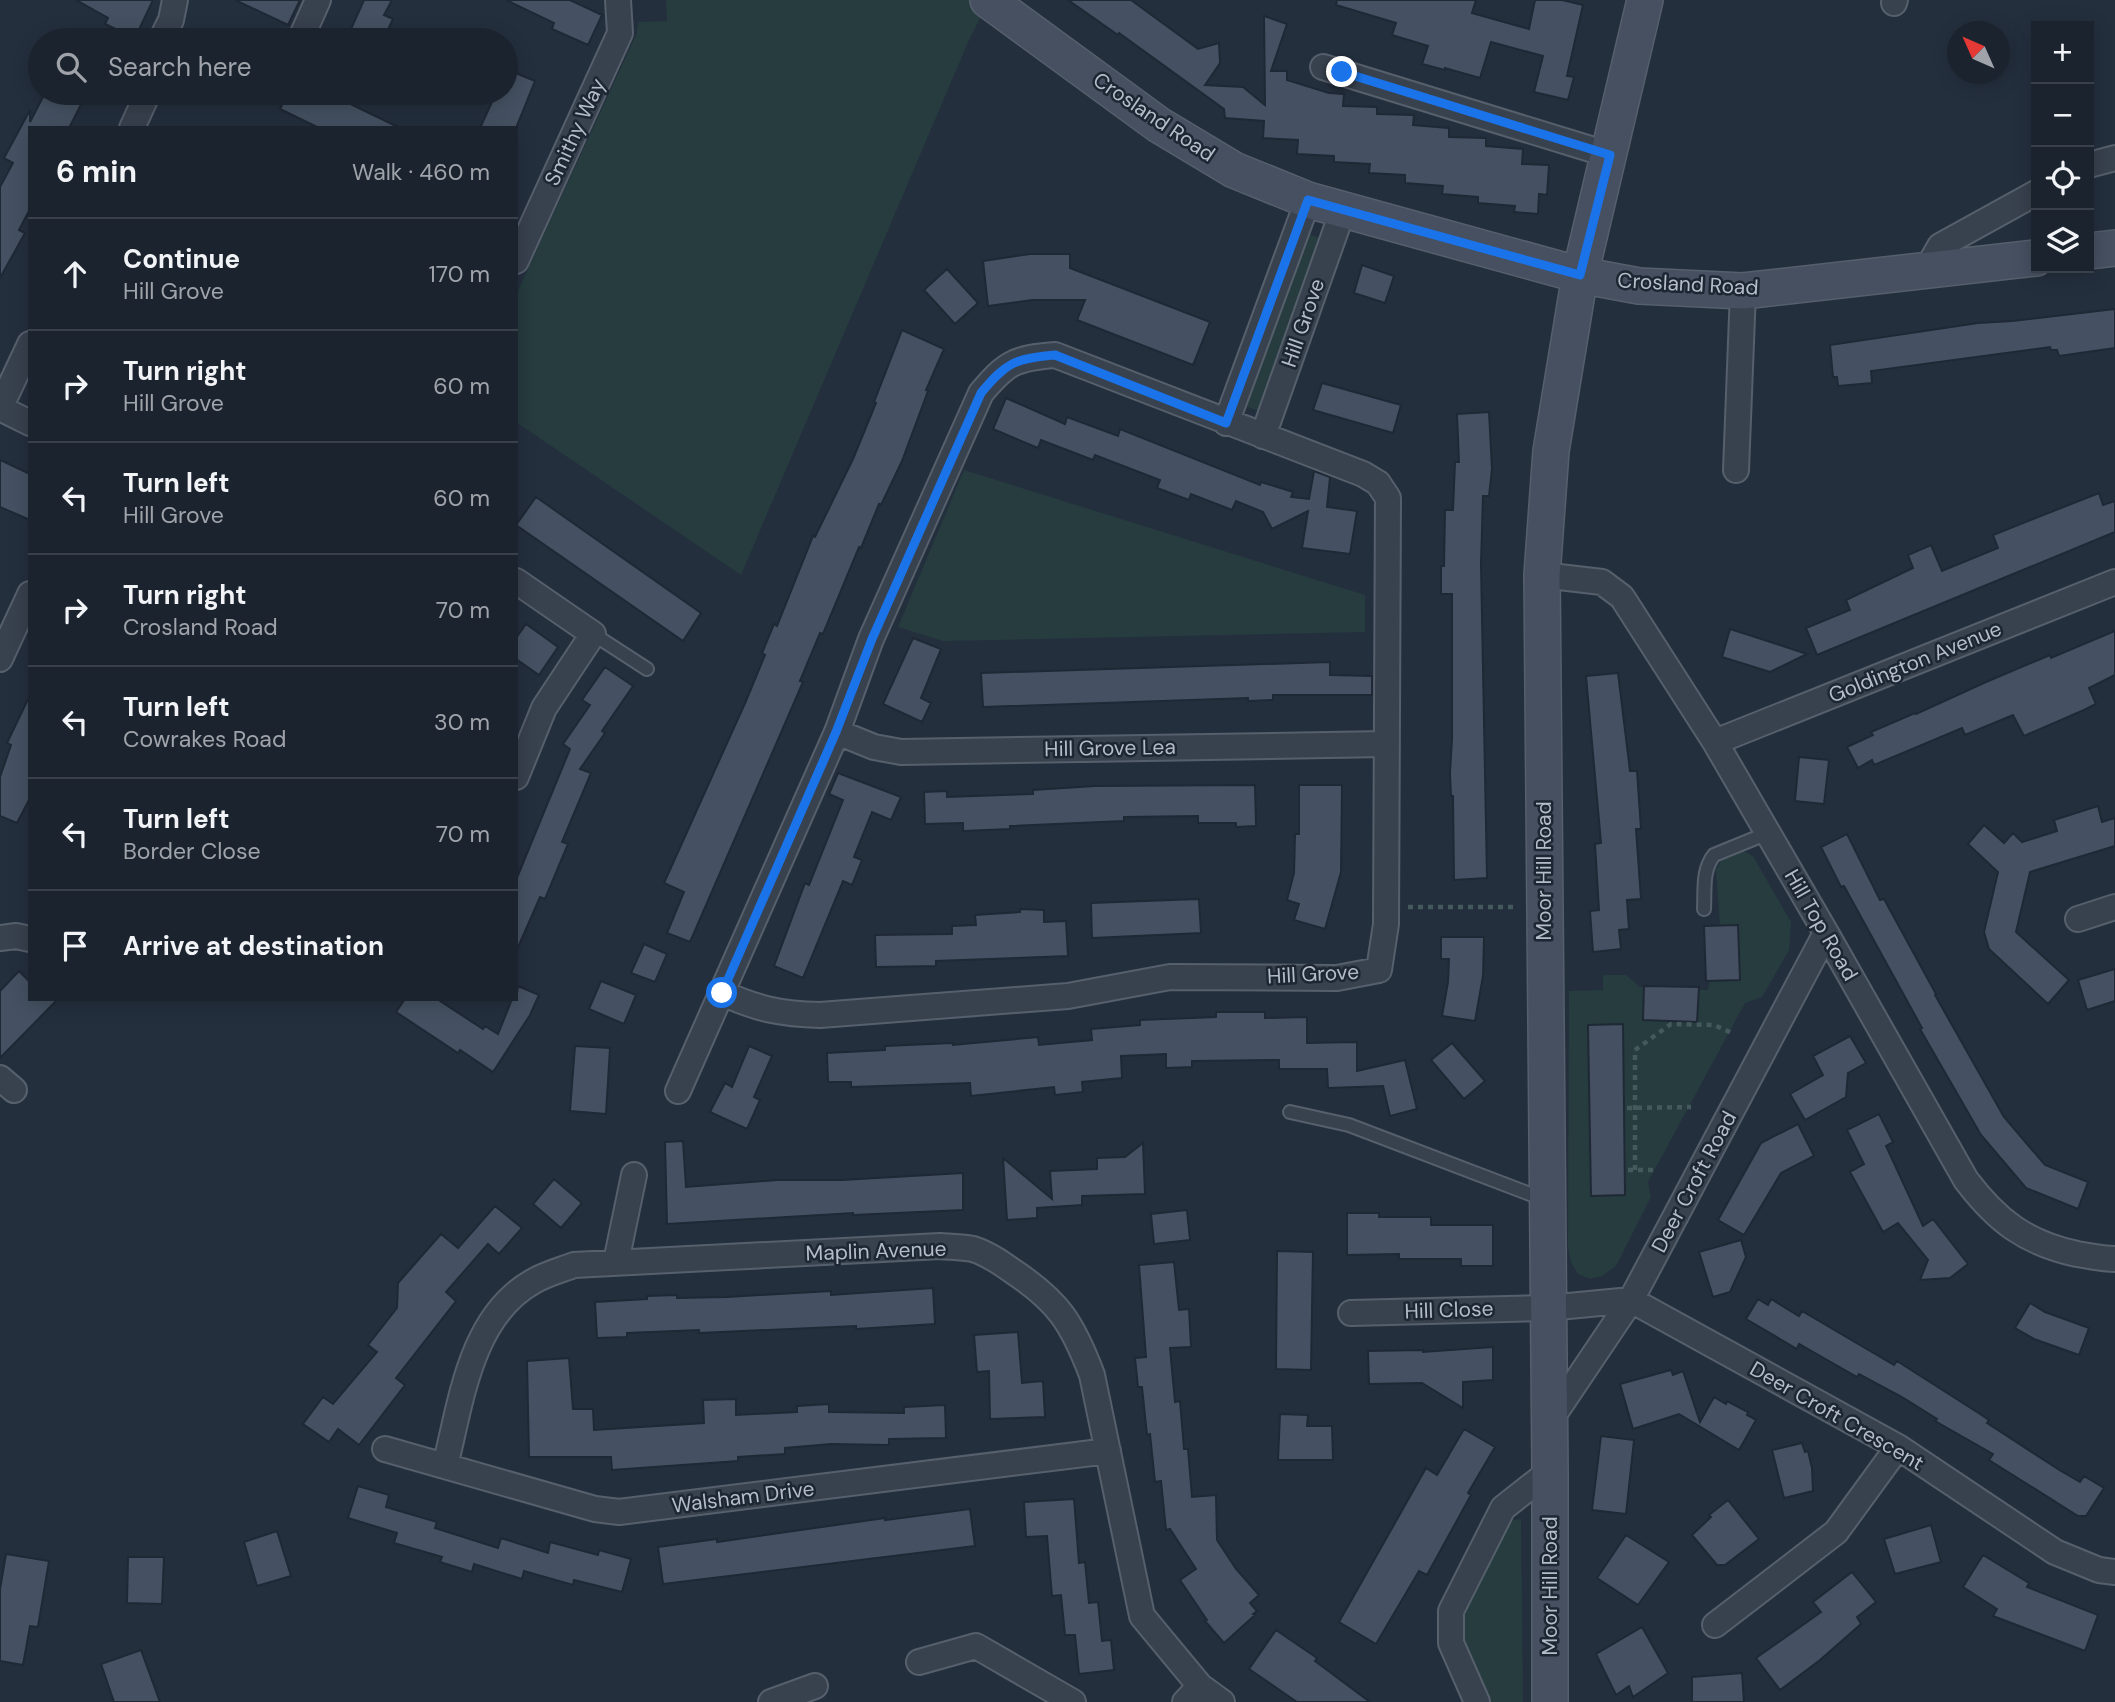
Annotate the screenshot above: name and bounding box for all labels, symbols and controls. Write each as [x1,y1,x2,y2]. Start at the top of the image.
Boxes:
north arrow [1947,21,2010,84]
map controls [2031,21,2094,273]
button: + [2031,21,2094,84]
search box [28,28,518,105]
icon: search [52,48,90,86]
text: Search here [108,50,251,84]
route end [1326,56,1357,87]
street label: Crosland Road [1088,66,1220,168]
street label: Smithy Way [538,74,612,190]
button: − [2031,84,2094,147]
button: locate [2031,147,2094,210]
text: 6 min [56,152,137,191]
text: Walk · 460 m [352,157,490,187]
button: layers [2031,210,2094,273]
text: Continue [123,242,240,276]
icon: ahead [56,255,94,293]
text: 170 m [429,259,490,289]
street label: Crosland Road [1617,266,1759,302]
street label: Hill Grove [1275,275,1331,371]
text: Hill Grove [123,276,224,306]
text: Turn right [123,354,247,388]
icon: right [56,367,94,405]
text: 60 m [433,371,490,401]
text: Hill Grove [123,388,224,418]
text: Turn left [123,466,230,500]
icon: left [56,479,94,517]
text: 60 m [433,483,490,513]
text: Hill Grove [123,500,224,530]
text: Turn right [123,578,247,612]
icon: right [56,591,94,629]
text: 70 m [436,595,490,625]
text: Crosland Road [123,612,278,642]
street label: Goldington Avenue [1824,614,2006,710]
text: Turn left [123,690,230,724]
icon: left [56,703,94,741]
text: 30 m [434,707,490,737]
text: Cowrakes Road [123,724,286,754]
street label: Hill Grove Lea [1044,733,1176,763]
street label: Moor Hill Road [1530,801,1558,941]
text: Turn left [123,802,230,836]
icon: left [56,815,94,853]
text: 70 m [436,819,490,849]
text: Border Close [123,836,261,866]
street label: Hill Top Road [1778,864,1864,986]
icon: arrive [56,927,94,965]
text: Arrive at destination [123,929,384,963]
street label: Hill Grove [1266,958,1360,990]
route start [706,977,737,1008]
street label: Deer Croft Road [1645,1106,1743,1258]
street label: Maplin Avenue [805,1235,947,1267]
street label: Hill Close [1404,1294,1494,1326]
street label: Deer Croft Crescent [1745,1355,1929,1477]
street label: Walsham Drive [670,1474,816,1520]
street label: Moor Hill Road [1536,1516,1564,1656]

